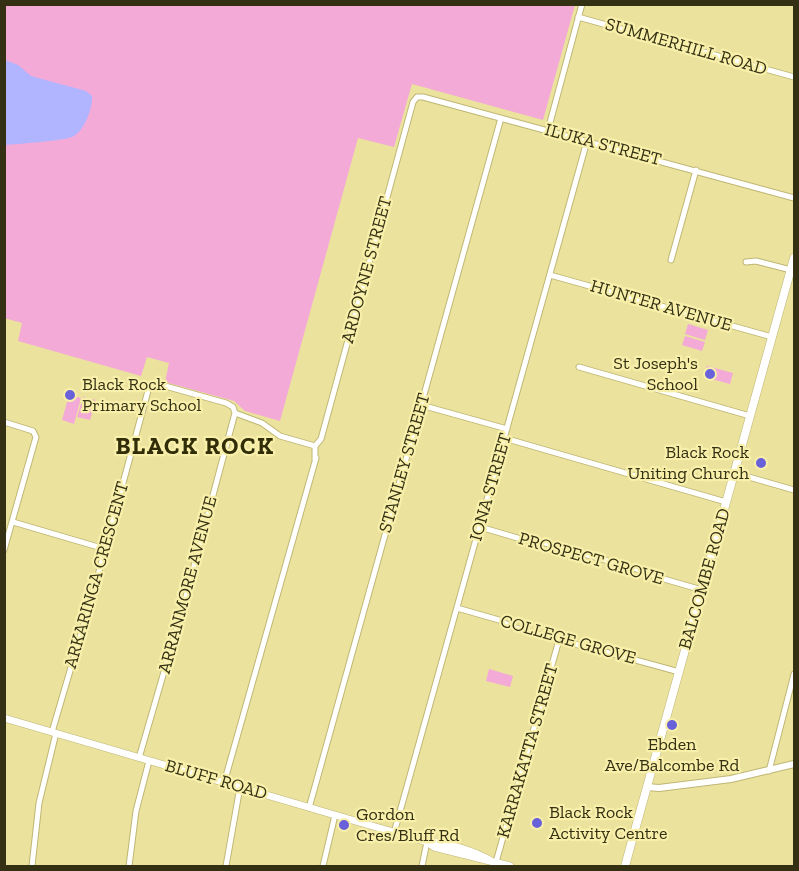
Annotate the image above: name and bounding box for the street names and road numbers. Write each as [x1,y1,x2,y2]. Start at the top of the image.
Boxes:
street label: SUMMERHILL ROAD [603,14,769,80]
street label: ILUKA STREET [542,119,664,171]
street label: ARDOYNE STREET [337,194,397,346]
street label: HUNTER AVENUE [588,275,734,337]
street label: STANLEY STREET [375,391,435,535]
street label: IONA STREET [465,431,517,543]
street label: ARKARINGA CRESCENT [60,479,134,671]
street label: ARRANMORE AVENUE [154,494,222,676]
street label: BALCOMBE ROAD [675,506,735,652]
street label: PROSPECT GROVE [516,528,666,590]
street label: COLLEGE GROVE [498,610,638,670]
street label: KARRAKATTA STREET [493,661,563,841]
street label: BLUFF ROAD [162,755,270,805]

